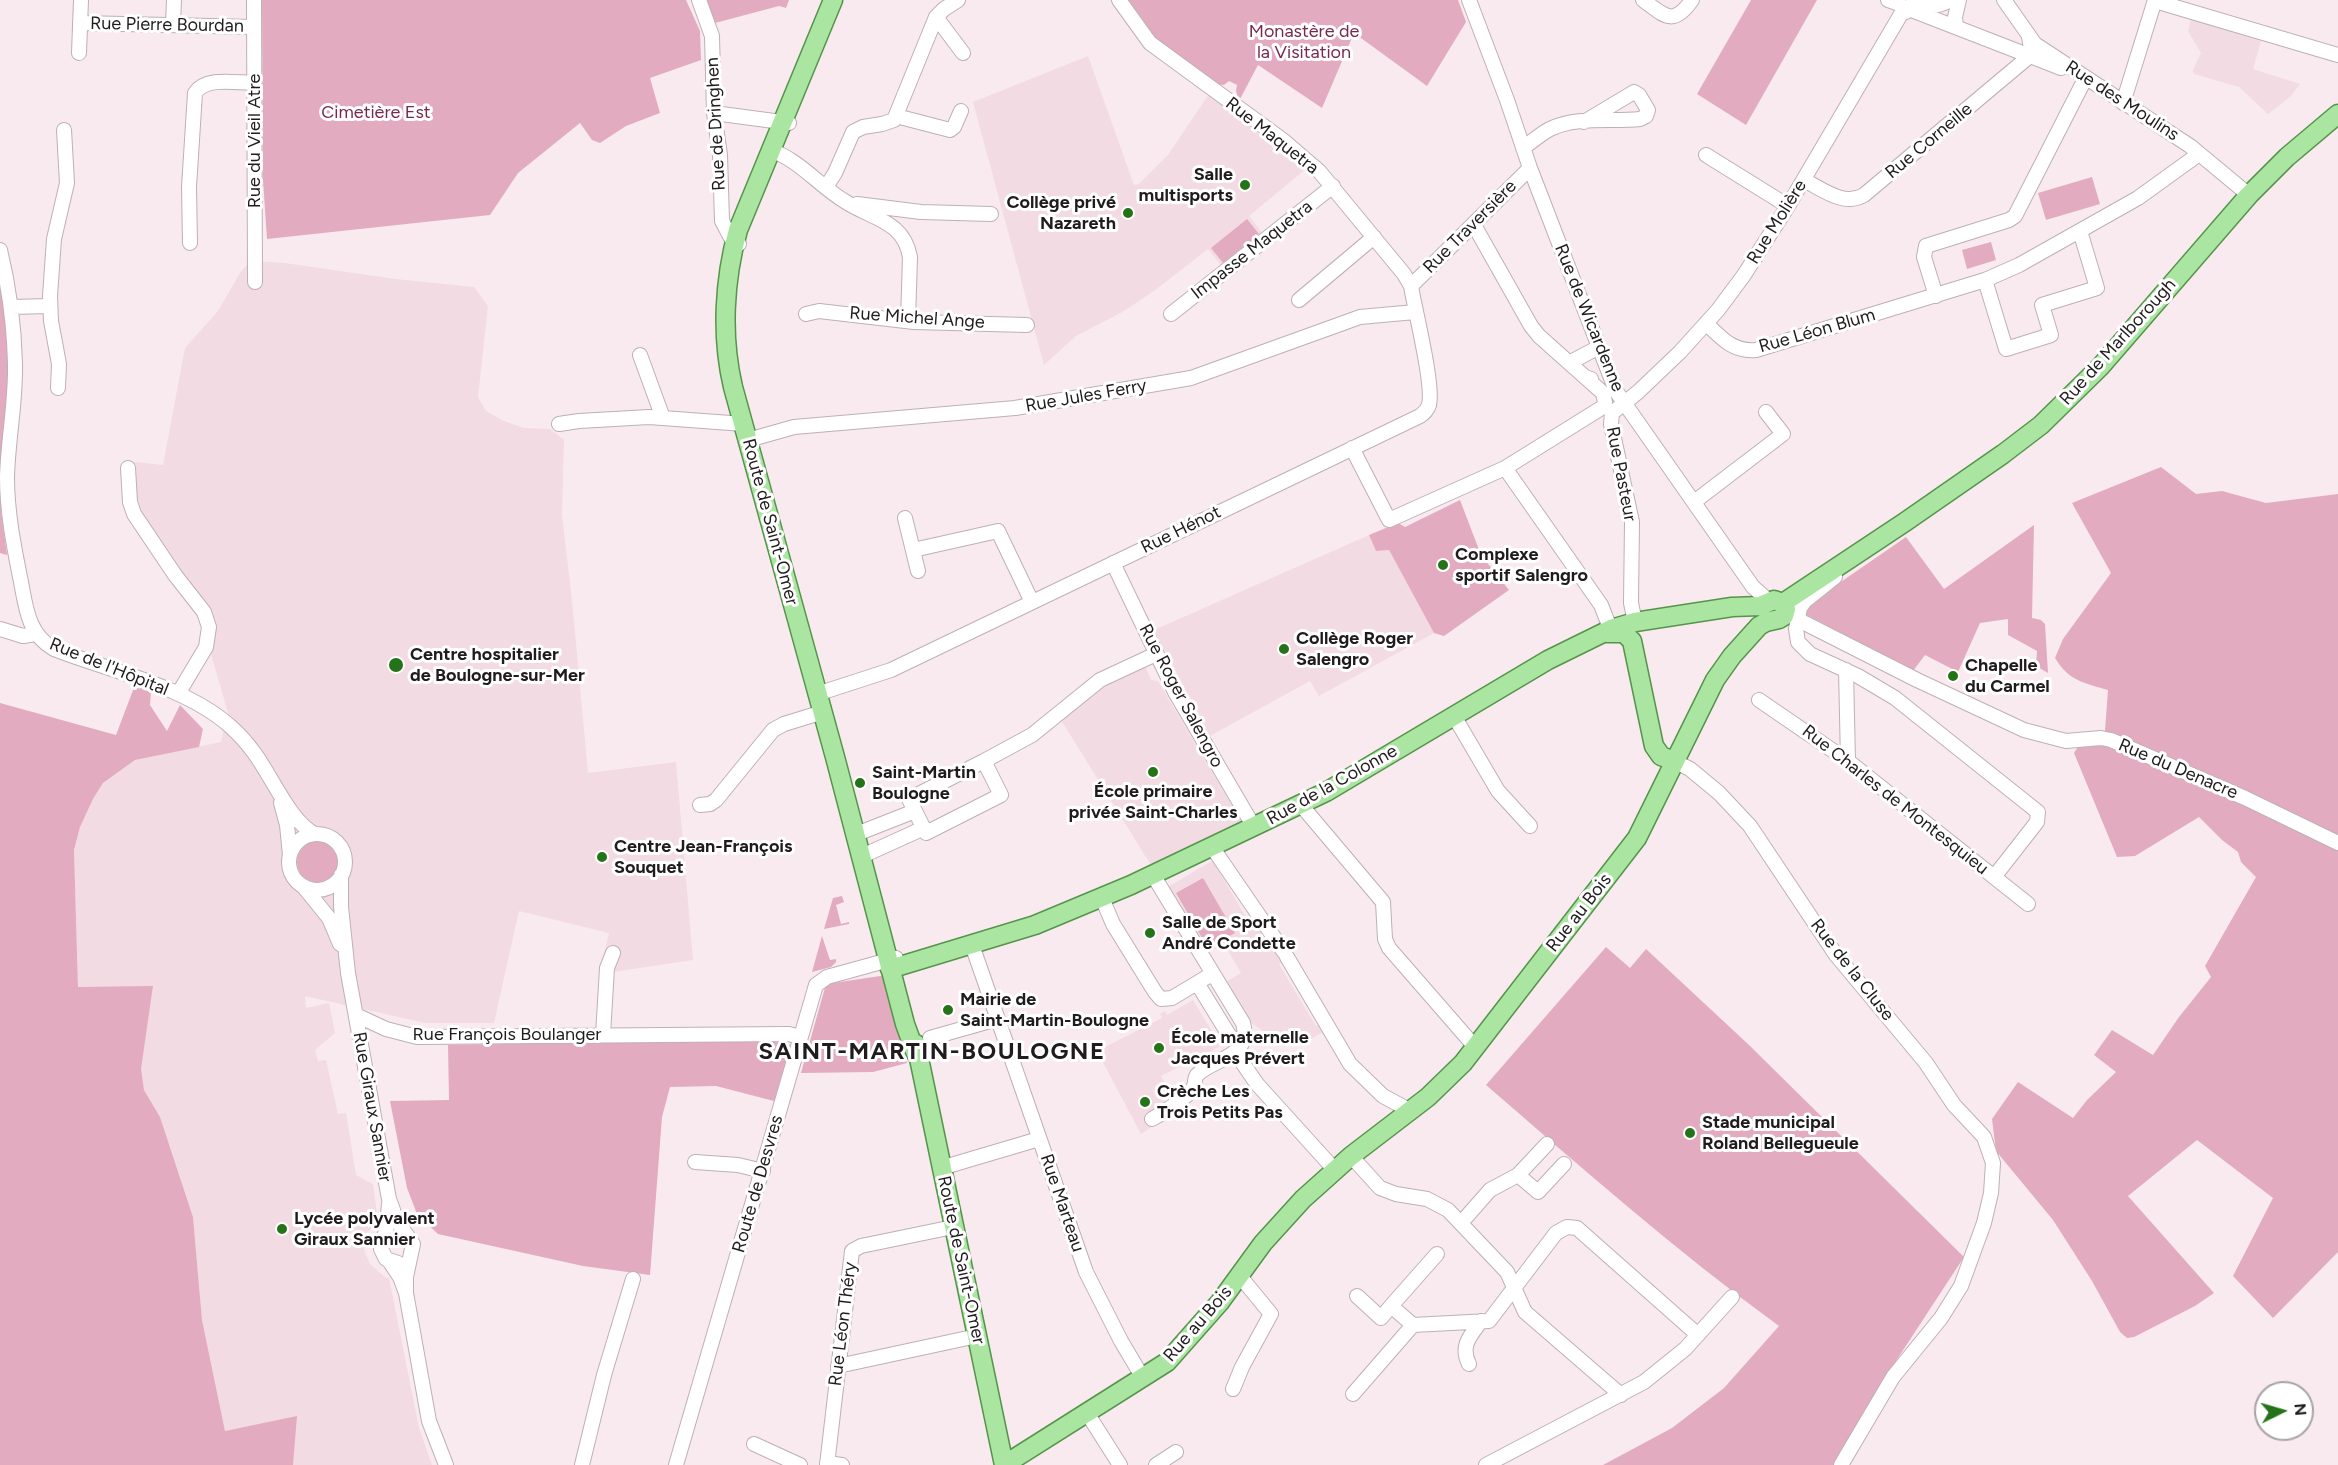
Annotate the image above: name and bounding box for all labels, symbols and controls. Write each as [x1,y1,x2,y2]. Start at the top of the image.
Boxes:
street label: Rue Pierre Bourdan [90,13,244,37]
park label: Monastère de la Visitation [1249,21,1359,63]
street label: Rue des Moulins [2061,56,2183,146]
street label: Rue de Dringhen [702,57,730,191]
street label: Rue du Vieil Atre [244,74,266,208]
street label: Rue Maquetra [1221,93,1323,179]
street label: Rue Corneille [1881,98,1977,184]
park label: Cimetière Est [321,102,431,124]
place label: Salle multisports [1139,164,1233,207]
street label: Rue Traversière [1419,176,1521,278]
street label: Rue Molière [1743,176,1811,268]
marker: Salle multisports [1238,178,1252,192]
place label: Collège privé Nazareth [1006,192,1116,234]
street label: Impasse Maquetra [1187,196,1317,304]
marker: Collège privé Nazareth [1121,206,1135,220]
street label: Rue de Wicardenne [1550,241,1628,395]
street label: Rue de Marlborough [2055,274,2181,410]
street label: Rue Michel Ange [849,302,985,334]
street label: Rue Léon Blum [1756,304,1878,358]
street label: Rue Jules Ferry [1024,375,1148,417]
street label: Rue Pasteur [1601,425,1641,523]
street label: Route de Saint-Omer [737,436,803,608]
street label: Rue Hénot [1138,501,1224,559]
place label: Complexe sportif Salengro [1455,544,1588,586]
marker: Complexe sportif Salengro [1436,558,1450,572]
street label: Rue Roger Salengro [1134,621,1228,771]
place label: Collège Roger Salengro [1296,628,1413,670]
street label: Rue de l'Hôpital [46,633,172,701]
marker: Collège Roger Salengro [1277,642,1291,656]
place label: Centre hospitalier de Boulogne-sur-Mer [410,644,585,686]
place label: Chapelle du Carmel [1965,655,2050,698]
marker: Centre hospitalier de Boulogne-sur-Mer [387,656,405,674]
marker: Chapelle du Carmel [1946,669,1960,683]
street label: Rue Charles de Montesquieu [1798,721,1992,879]
street label: Rue du Denacre [2115,734,2241,804]
street label: Rue de la Colonne [1263,740,1401,830]
place label: Saint-Martin Boulogne [872,762,976,804]
marker: École primaire privée Saint-Charles [1146,765,1160,779]
marker: Saint-Martin Boulogne [853,776,867,790]
place label: École primaire privée Saint-Charles [1069,781,1237,824]
place label: Centre Jean-François Souquet [614,836,792,878]
marker: Centre Jean-François Souquet [595,850,609,864]
street label: Rue au Bois [1542,870,1616,956]
place label: Salle de Sport André Condette [1162,912,1296,954]
street label: Rue de la Cluse [1806,915,1898,1025]
marker: Salle de Sport André Condette [1143,926,1157,940]
place label: Mairie de Saint-Martin-Boulogne [960,989,1149,1032]
marker: Mairie de Saint-Martin-Boulogne [941,1003,955,1017]
street label: Rue François Boulanger [413,1024,601,1046]
place label: École maternelle Jacques Prévert [1171,1027,1309,1070]
street label: Rue Giraux Sannier [348,1030,396,1184]
district label: SAINT-MARTIN-BOULOGNE [758,1038,1106,1066]
marker: École maternelle Jacques Prévert [1152,1041,1166,1055]
place label: Crèche Les Trois Petits Pas [1157,1081,1283,1124]
marker: Crèche Les Trois Petits Pas [1138,1095,1152,1109]
place label: Stade municipal Roland Bellegueule [1702,1112,1859,1154]
street label: Route de Desvres [728,1113,788,1255]
marker: Stade municipal Roland Bellegueule [1683,1126,1697,1140]
street label: Rue Marteau [1035,1151,1089,1255]
street label: Route de Saint-Omer [933,1174,989,1346]
place label: Lycée polyvalent Giraux Sannier [294,1208,435,1250]
marker: Lycée polyvalent Giraux Sannier [275,1222,289,1236]
street label: Rue Léon Théry [825,1261,861,1387]
street label: Rue au Bois [1159,1282,1237,1366]
north arrow [2254,1381,2314,1441]
text: N [2290,1403,2310,1417]

